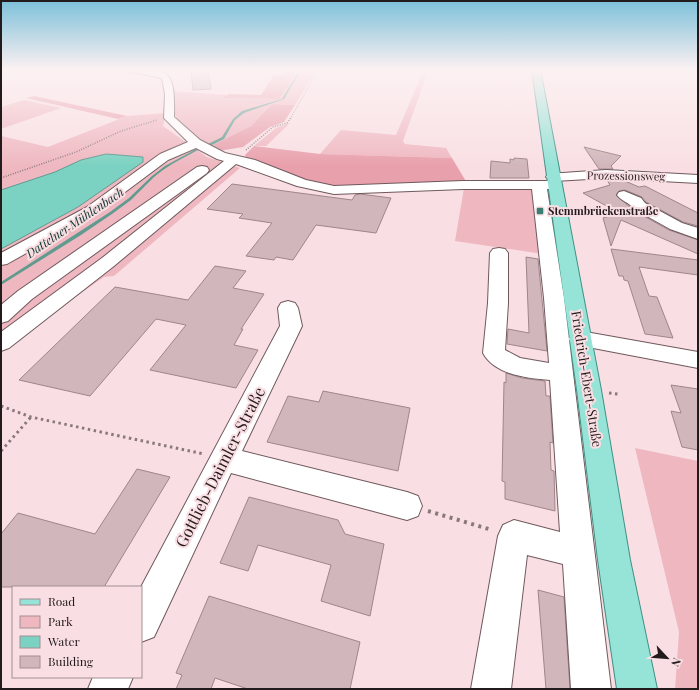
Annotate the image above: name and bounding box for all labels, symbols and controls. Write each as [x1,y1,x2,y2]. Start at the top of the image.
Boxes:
street label: Prozessionsweg [587,167,665,184]
water label: Dattelner Mühlenbach [22,183,126,261]
place label: Stemmbrückenstraße [548,203,659,218]
marker: Stemmbrückenstraße [535,206,545,216]
street label: Friedrich-Ebert-Straße [568,310,607,449]
street label: Gottlieb-Daimler-Straße [170,383,269,551]
legend [12,586,142,678]
text: Road [48,593,75,609]
text: Park [48,613,73,629]
text: Water [47,633,81,649]
north arrow [647,638,687,678]
text: Building [48,653,94,669]
text: N [668,656,685,670]

